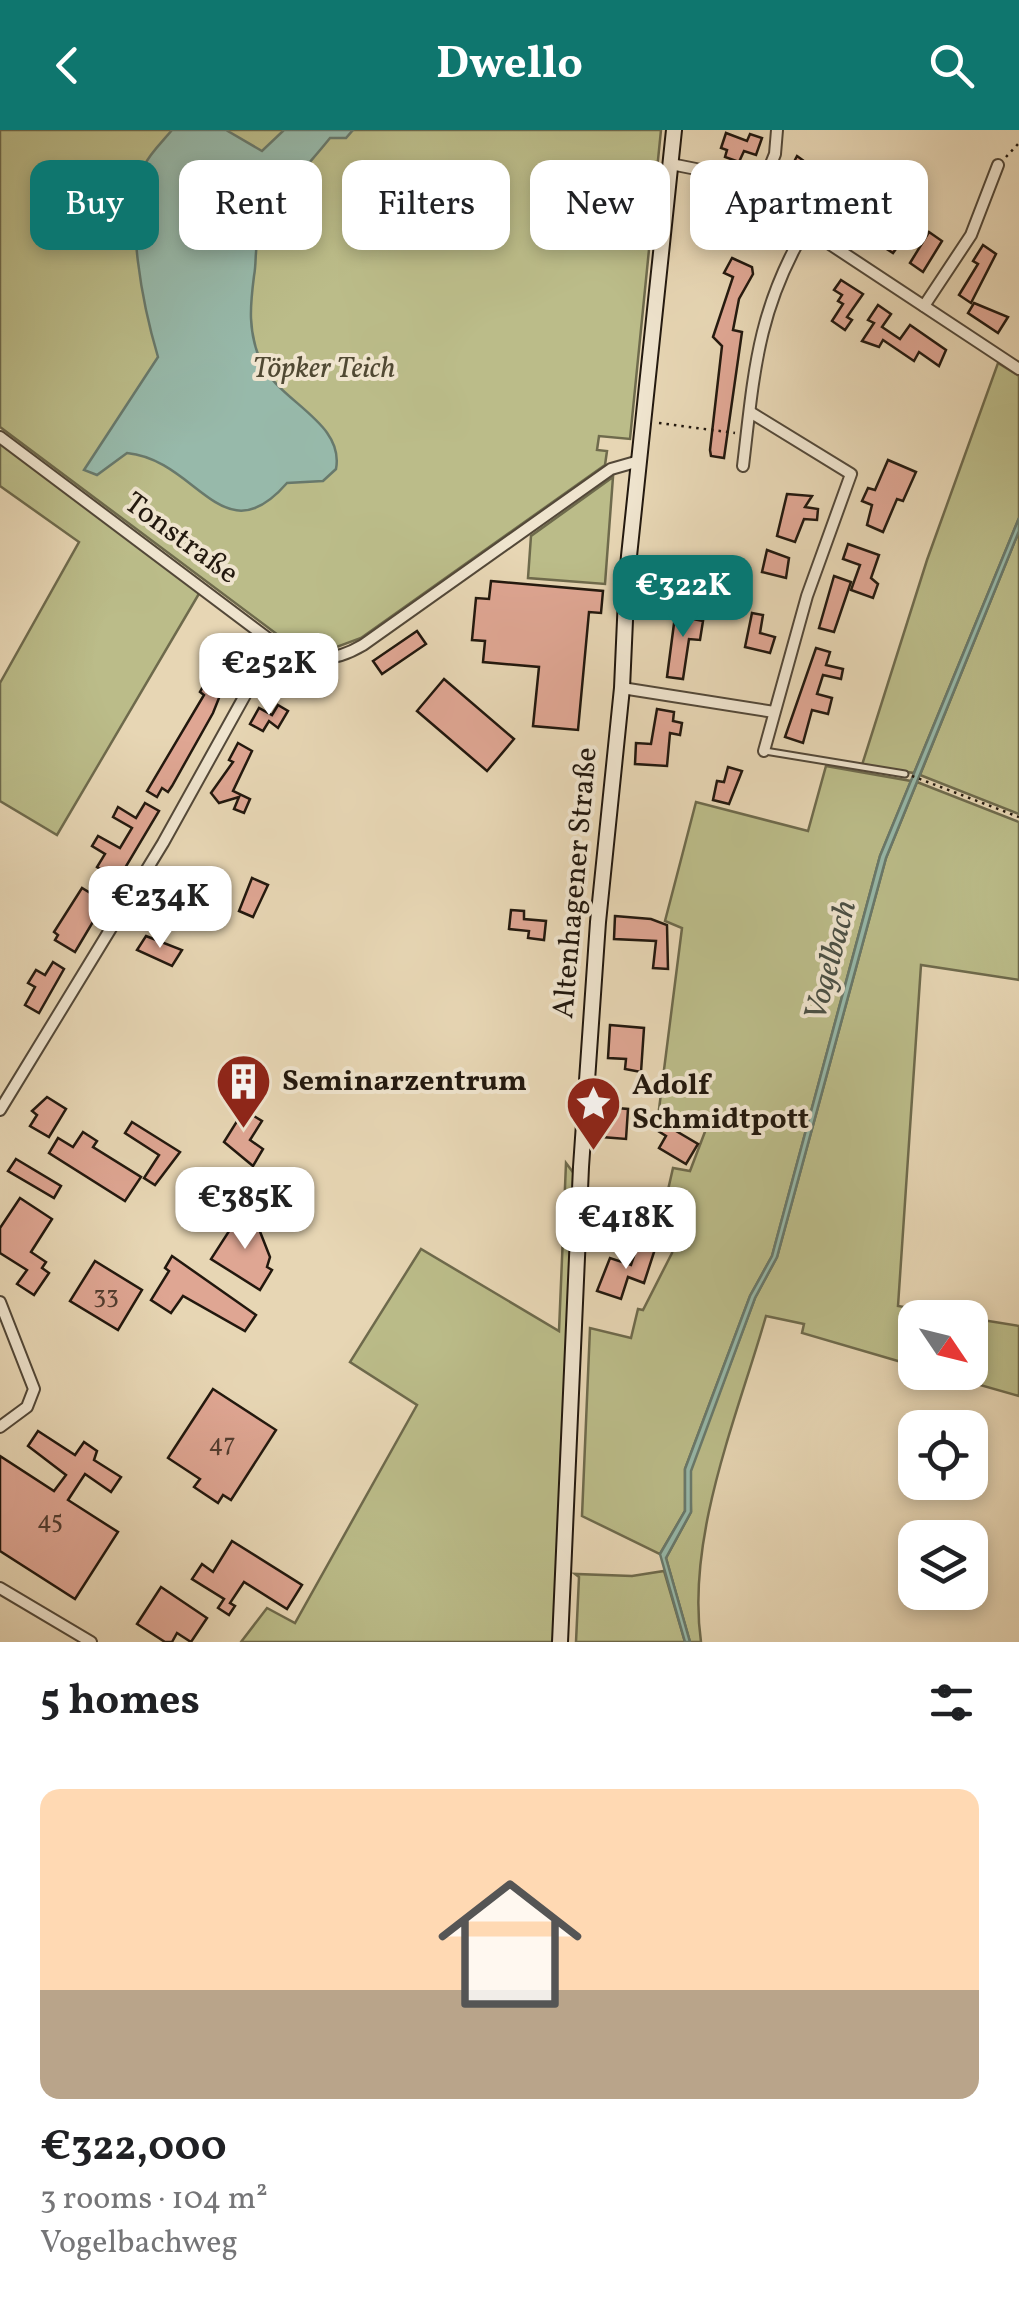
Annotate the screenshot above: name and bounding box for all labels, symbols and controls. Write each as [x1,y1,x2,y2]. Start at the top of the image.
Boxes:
text: Dwello [436,34,583,97]
icon: back [40,38,95,93]
icon: search [924,38,979,93]
chip: Buy [30,160,159,250]
chip: Rent [179,160,322,250]
chip: Filters [342,160,510,250]
chip: New [530,160,670,250]
chip: Apartment [690,160,928,250]
park label: Töpker Teich [253,348,395,390]
street label: Tonstraße [115,483,247,595]
pin: €322K [613,555,753,640]
text: €322K [635,565,731,609]
pin: €252K [199,633,339,718]
text: €252K [221,643,317,687]
street label: Altenhagener Straße [543,746,609,1020]
pin: €234K [90,866,230,951]
text: €234K [111,876,209,920]
water label: Vogelbach [795,896,869,1026]
building icon: Seminarzentrum [213,1052,273,1131]
place label: Seminarzentrum [282,1061,527,1103]
place label: Adolf Schmidtpott [632,1065,809,1141]
place icon: Adolf Schmidtpott [563,1073,623,1152]
pin: €385K [175,1167,315,1252]
text: €385K [197,1177,293,1221]
pin: €418K [556,1187,696,1272]
text: €418K [578,1197,674,1241]
house number: 33 [93,1279,119,1314]
north arrow [898,1300,988,1390]
map controls [898,1300,988,1610]
button: locate [898,1410,988,1500]
house number: 47 [208,1427,236,1462]
house number: 45 [37,1504,63,1539]
button: layers [898,1520,988,1610]
text: 5 homes [40,1673,200,1732]
icon: filters [924,1675,979,1730]
icon: home [420,1854,600,2034]
text: €322,000 [40,2119,227,2178]
text: 3 rooms · 104 m² [40,2178,268,2222]
text: Vogelbachweg [40,2222,238,2266]

